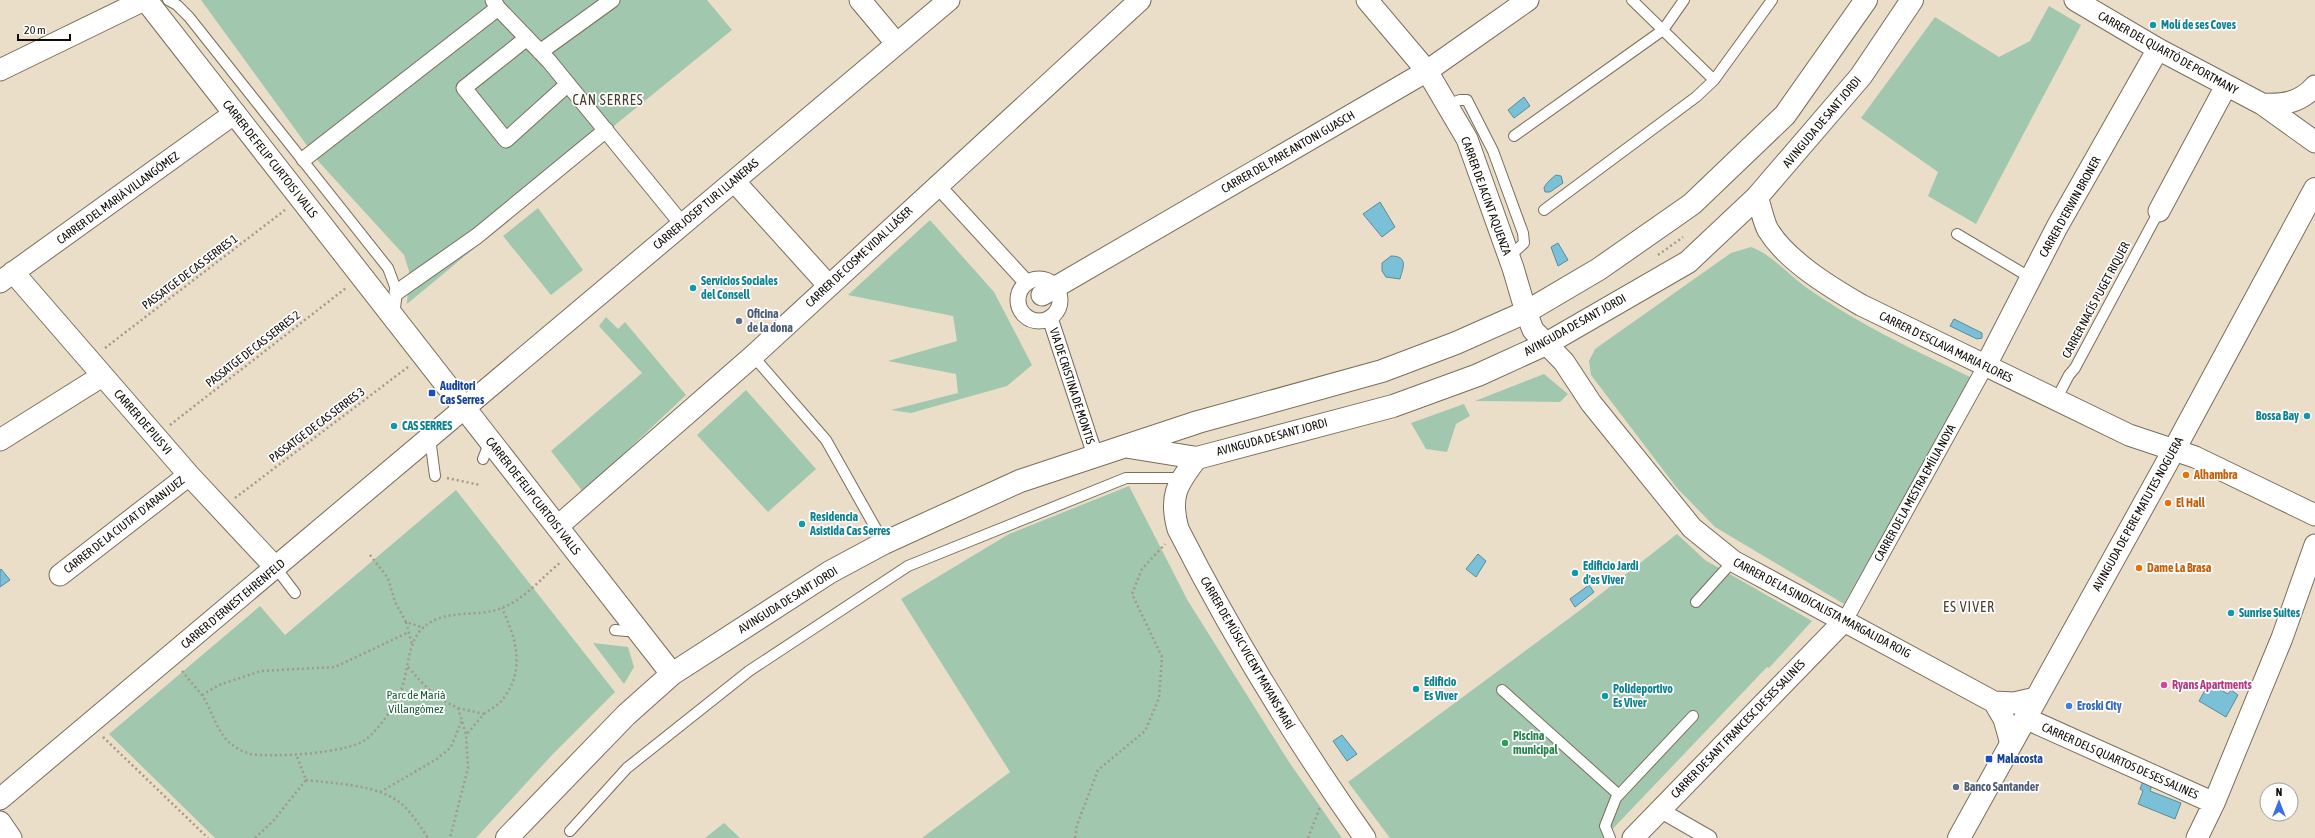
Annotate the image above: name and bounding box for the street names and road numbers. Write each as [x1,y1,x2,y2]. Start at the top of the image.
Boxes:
street label: CARRER DEL QUARTÓ DE PORTMANY [2096,9,2241,98]
street label: AVINGUDA DE SANT JORDI [1780,74,1864,170]
street label: CARRER DE FELIP CURTOIS I VALLS [220,97,320,221]
street label: CARRER DEL PARE ANTONI GUASCH [1219,108,1357,196]
street label: CARRER DE JACINT AQUENZA [1458,135,1514,257]
street label: CARRER DEL MARIÀ VILLANGÓMEZ [54,149,182,247]
street label: CARRER D'ERWIN BRONER [2036,154,2104,260]
street label: CARRER JOSEP TUR I LLANERAS [650,156,762,252]
street label: CARRER DE COSME VIDAL LLÁSER [803,204,915,310]
street label: PASSATGE DE CAS SERRES 1 [139,231,241,312]
street label: CARRER NACÍS PUGET RIQUER [2059,239,2133,361]
street label: AVINGUDA DE SANT JORDI [1522,291,1628,359]
street label: PASSATGE DE CAS SERRES 2 [203,308,303,390]
street label: CARRER D'ESCLAVA MARIA FLORES [1877,309,2015,385]
street label: VIA DE CRISTINA DE MONTIS [1047,326,1097,446]
street label: PASSATGE DE CAS SERRES 3 [266,385,368,465]
street label: CARRER DE PIUS VI [111,387,175,457]
street label: AVINGUDA DE SANT JORDI [1215,415,1329,459]
street label: CARRER DE LA MESTRA EMÍLIA NOYA [1871,422,1959,564]
street label: CARRER DE FELIP CURTOIS I VALLS [483,434,583,558]
street label: AVINGUDA DE PERE MATUTES NOGUERA [2090,434,2186,593]
street label: CARRER DE LA CIUTAT D'ARANJUEZ [61,473,188,576]
street label: CARRER DE LA SINDICALISTA MARGALIDA ROIG [1731,555,1913,661]
street label: CARRER D'ERNEST EHRENFELD [178,556,288,652]
street label: AVINGUDA DE SANT JORDI [736,564,840,636]
street label: CARRER DE MÚSIC VICENT MAYANS MARÍ [1197,574,1297,732]
street label: CARRER DE SANT FRANCESC DE SES SALINES [1668,657,1808,801]
street label: CARRER DELS QUARTOS DE SES SALINES [2039,720,2201,802]

